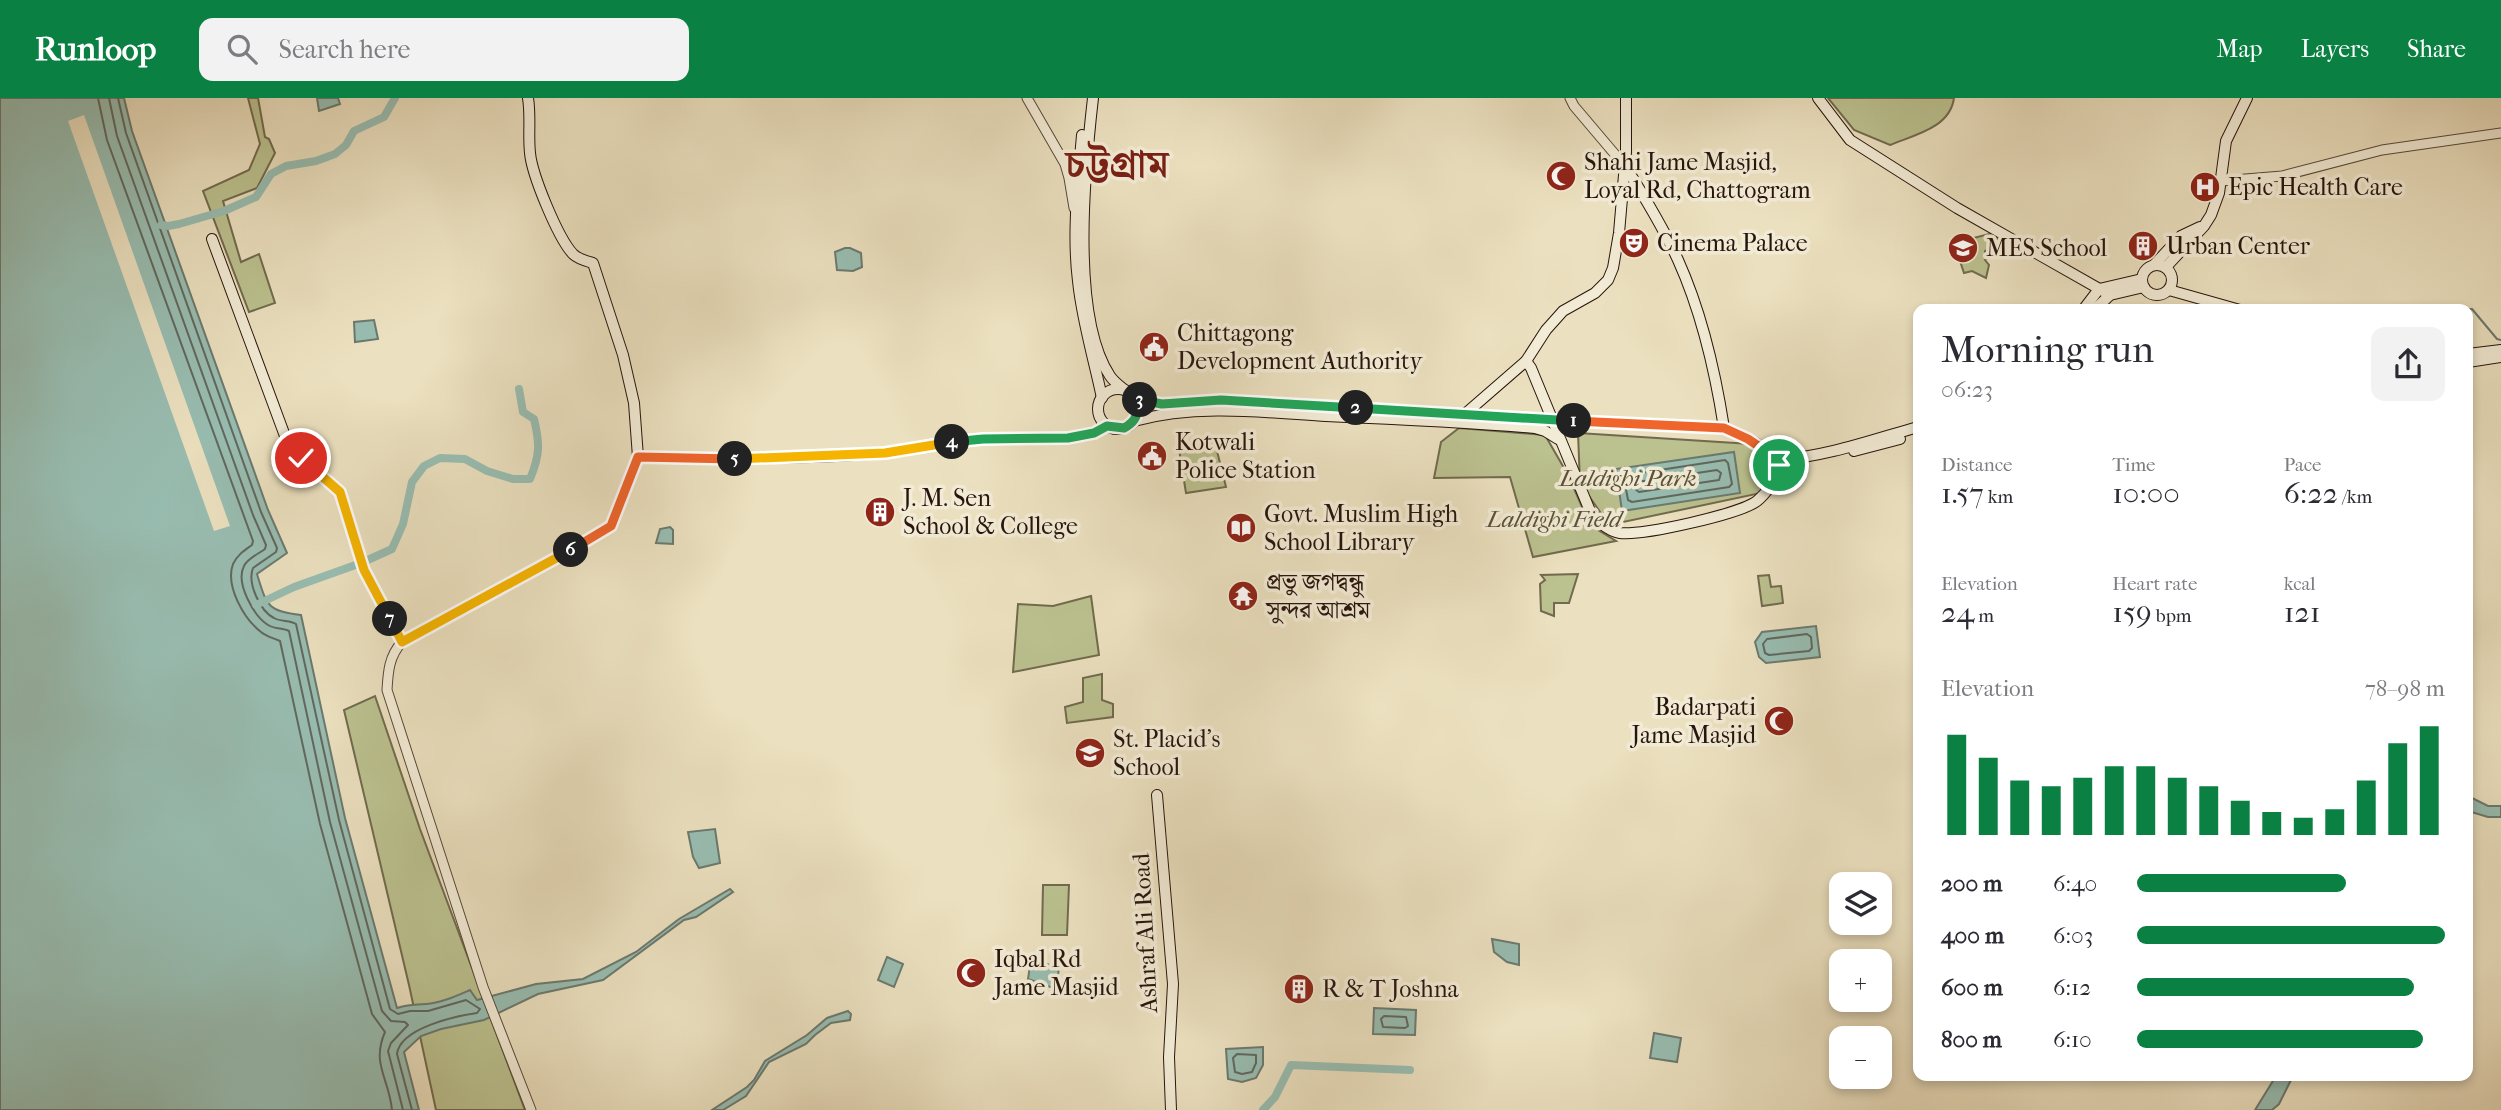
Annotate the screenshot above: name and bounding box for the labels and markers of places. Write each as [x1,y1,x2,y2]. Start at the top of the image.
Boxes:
place label: Shahi Jame Masjid, Loyal Rd, Chattogram [1584,148,1811,204]
mosque icon: Shahi Jame Masjid, Loyal Rd, Chattogram [1544,159,1578,193]
hospital icon: Epic Health Care [2188,170,2222,204]
place label: Epic Health Care [2228,173,2403,201]
theatre icon: Cinema Palace [1617,226,1651,260]
place label: Cinema Palace [1657,229,1808,257]
building icon: Urban Center [2126,229,2160,263]
school or university icon: MES School [1946,231,1980,265]
place label: Urban Center [2166,232,2311,260]
place label: MES School [1986,234,2108,262]
place label: Chittagong Development Authority [1177,319,1423,375]
public building icon: Chittagong Development Authority [1137,330,1171,364]
pin: 3 [1122,382,1158,418]
pin: 2 [1338,390,1374,426]
pin: 1 [1556,404,1592,438]
pin: 4 [934,424,970,460]
pin [271,428,331,488]
place label: Kotwali Police Station [1175,428,1316,484]
pin [1749,435,1809,495]
public building icon: Kotwali Police Station [1135,439,1169,473]
pin: 5 [718,442,752,476]
place label: J. M. Sen School & College [901,484,1078,540]
building icon: J. M. Sen School & College [863,495,897,529]
place label: Govt. Muslim High School Library [1264,500,1459,556]
library icon: Govt. Muslim High School Library [1224,511,1258,545]
pin: 6 [554,532,588,568]
place label: প্রভু জগদ্বন্ধু সুন্দর আশ্রম [1265,568,1371,624]
temple icon: প্রভু জগদ্বন্ধু সুন্দর আশ্রম [1226,579,1260,613]
pin: 7 [372,602,408,636]
place label: Badarpati Jame Masjid [1629,693,1757,749]
mosque icon: Badarpati Jame Masjid [1762,704,1796,738]
place label: St. Placid's School [1113,725,1220,781]
school or university icon: St. Placid's School [1073,736,1107,770]
place label: Iqbal Rd Jame Masjid [992,945,1119,1001]
mosque icon: Iqbal Rd Jame Masjid [954,956,988,990]
building icon: R & T Joshna [1282,972,1316,1006]
place label: R & T Joshna [1322,975,1460,1003]

